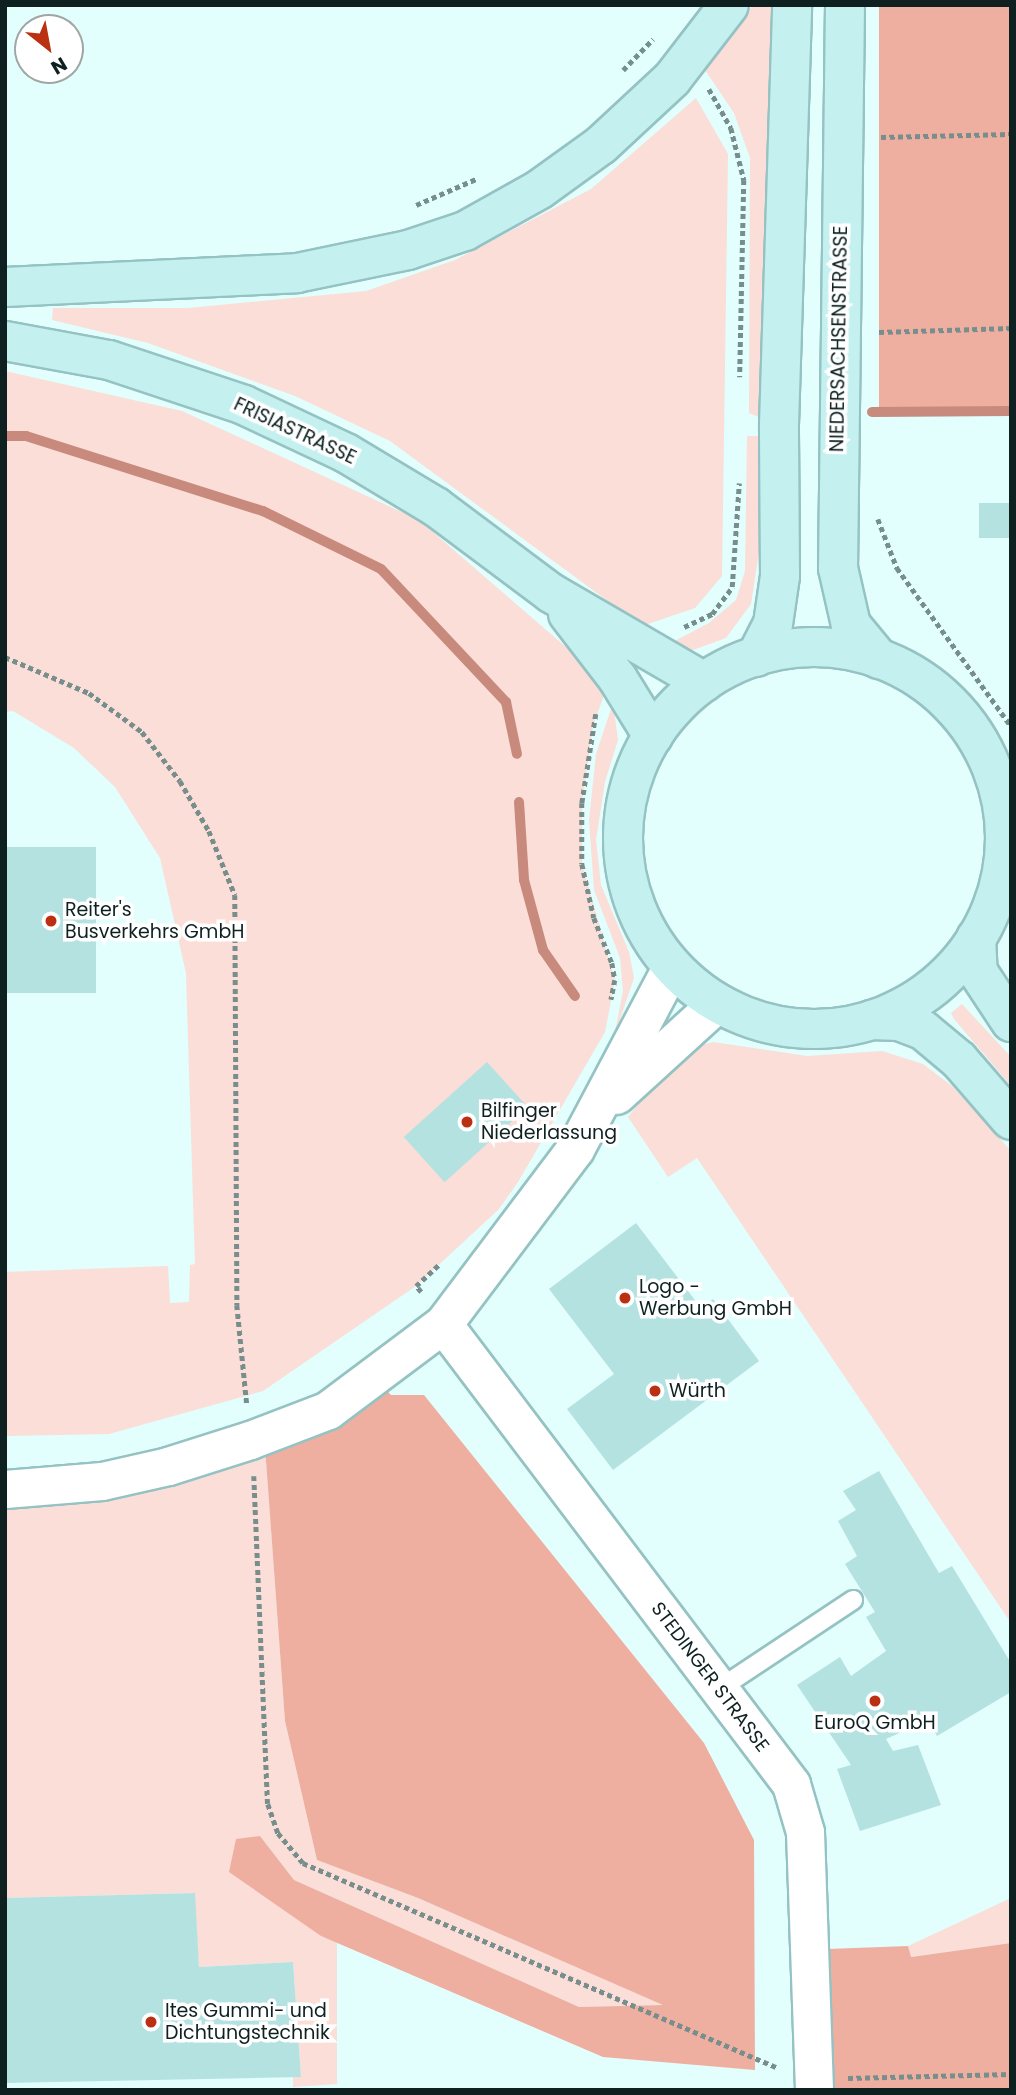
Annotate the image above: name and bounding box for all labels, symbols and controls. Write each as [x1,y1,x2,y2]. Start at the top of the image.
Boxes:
north arrow [14,14,84,84]
text: N [46,50,72,81]
street label: NIEDERSACHSENSTRASSE [826,226,852,452]
street label: FRISIASTRASSE [230,393,360,469]
place label: Reiter's Busverkehrs GmbH [65,899,244,943]
marker: Reiter's Busverkehrs GmbH [43,913,59,929]
place label: Bilfinger Niederlassung [481,1100,617,1144]
marker: Bilfinger Niederlassung [459,1114,475,1130]
place label: Logo - Werbung GmbH [639,1276,792,1320]
marker: Logo - Werbung GmbH [617,1290,633,1306]
place label: Würth [669,1380,726,1402]
marker: Würth [647,1383,663,1399]
street label: STEDINGER STRASSE [646,1598,774,1756]
marker: EuroQ GmbH [867,1693,883,1709]
place label: EuroQ GmbH [814,1712,936,1734]
place label: Ites Gummi- und Dichtungstechnik [165,2000,330,2044]
marker: Ites Gummi- und Dichtungstechnik [143,2014,159,2030]

